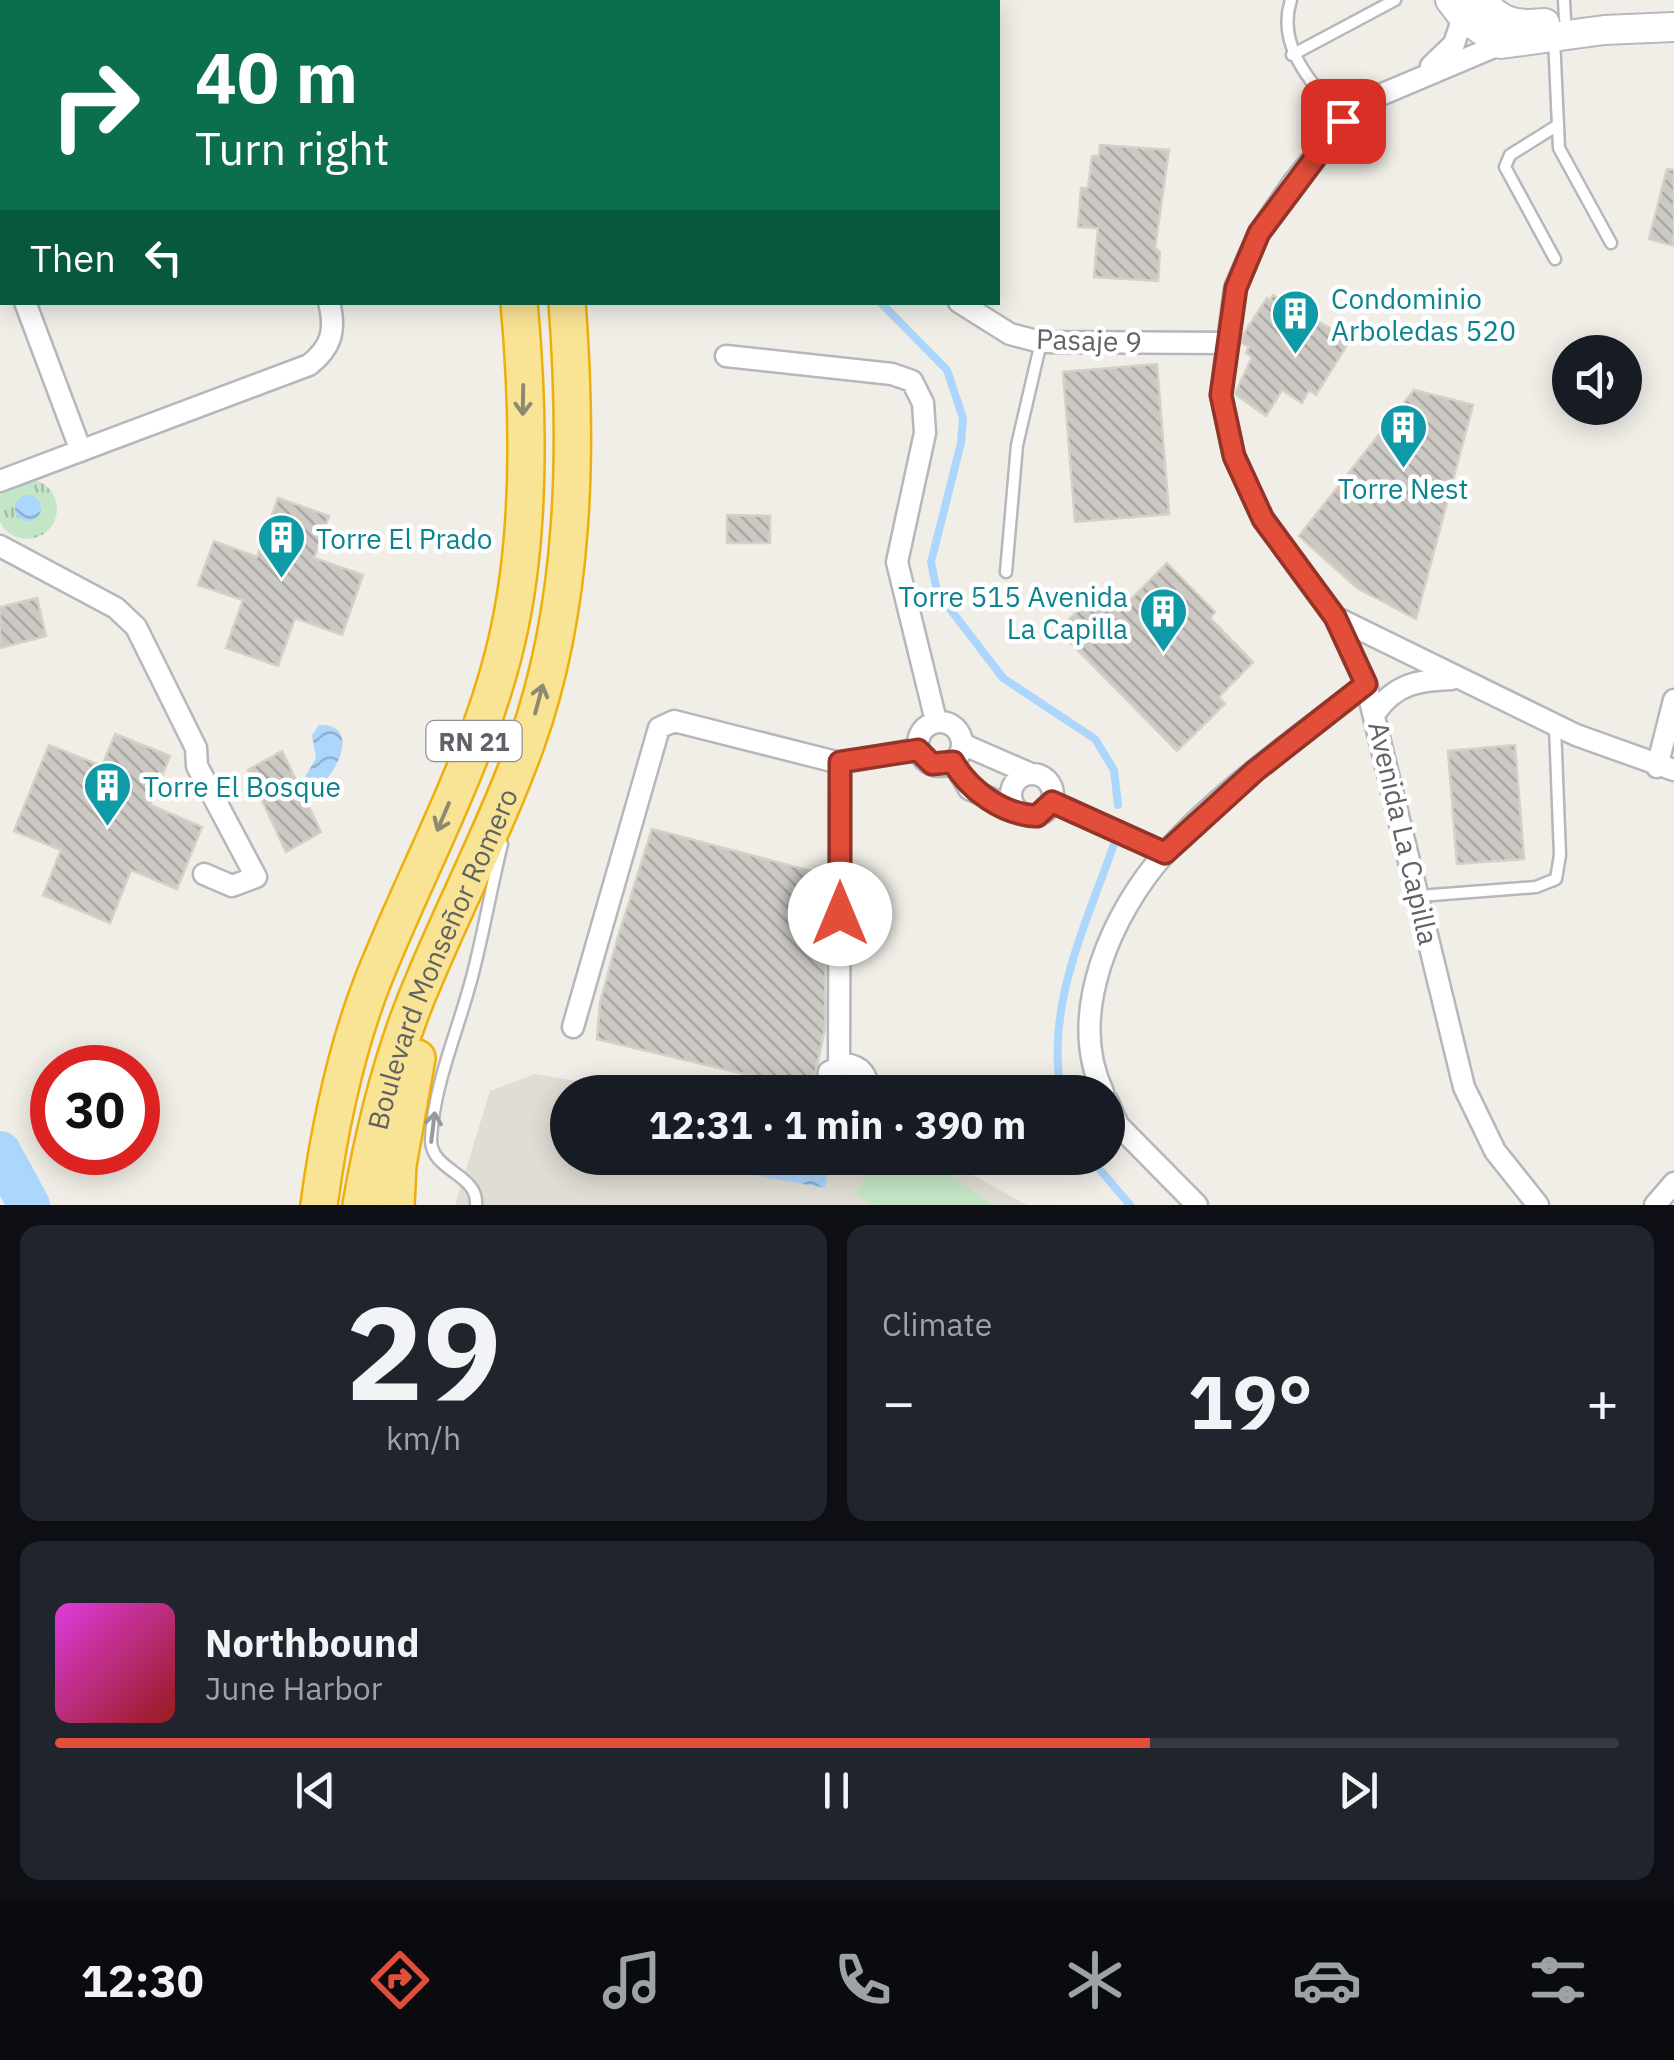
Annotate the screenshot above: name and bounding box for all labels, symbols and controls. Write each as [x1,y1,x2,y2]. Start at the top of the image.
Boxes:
text: 40 m [195,31,358,122]
icon: right [30,40,160,170]
pin [1301,79,1386,164]
icon: arrive [1316,94,1371,149]
text: Turn right [195,119,390,177]
icon: left [136,230,191,285]
text: Then [30,233,116,282]
place label: Condominio Arboledas 520 [1331,280,1516,349]
building icon: Condominio Arboledas 520 [1270,288,1322,356]
street label: Pasaje 9 [1035,320,1143,360]
map controls [1552,335,1642,425]
button: sound [1552,335,1642,425]
one-way arrow [514,383,533,415]
building icon: Torre Nest [1377,402,1429,470]
place label: Torre Nest [1338,470,1468,507]
building icon: Torre El Prado [255,512,307,580]
place label: Torre El Prado [316,520,493,557]
place label: Torre 515 Avenida La Capilla [898,578,1128,647]
building icon: Torre 515 Avenida La Capilla [1137,586,1189,654]
one-way arrow [531,684,549,715]
street label: Avenida La Capilla [1360,718,1448,948]
road number: RN 21 [426,721,522,761]
building icon: Torre El Bosque [82,760,134,828]
place label: Torre El Bosque [143,768,341,805]
street label: Boulevard Monseñor Romero [358,782,525,1133]
one-way arrow [433,801,451,832]
position arrow [788,862,892,966]
speed limit sign: 30 [30,1045,160,1175]
text: 12:31 · 1 min · 390 m [649,1100,1026,1149]
one-way arrow [424,1111,443,1143]
text: 29 [345,1267,502,1436]
text: Climate [882,1303,992,1345]
text: 19° [1188,1352,1313,1450]
text: − [882,1366,915,1437]
text: + [1586,1366,1619,1437]
text: km/h [386,1417,461,1459]
text: Northbound [205,1618,420,1667]
text: June Harbor [205,1667,382,1709]
icon: previous [288,1763,343,1818]
icon: pause [809,1763,864,1818]
icon: next [1331,1763,1386,1818]
icon: directions [365,1945,435,2015]
icon: music [597,1945,667,2015]
icon: phone [828,1945,898,2015]
icon: climate [1060,1945,1130,2015]
icon: car [1292,1945,1362,2015]
icon: filters [1523,1945,1593,2015]
text: 12:30 [81,1951,204,2009]

